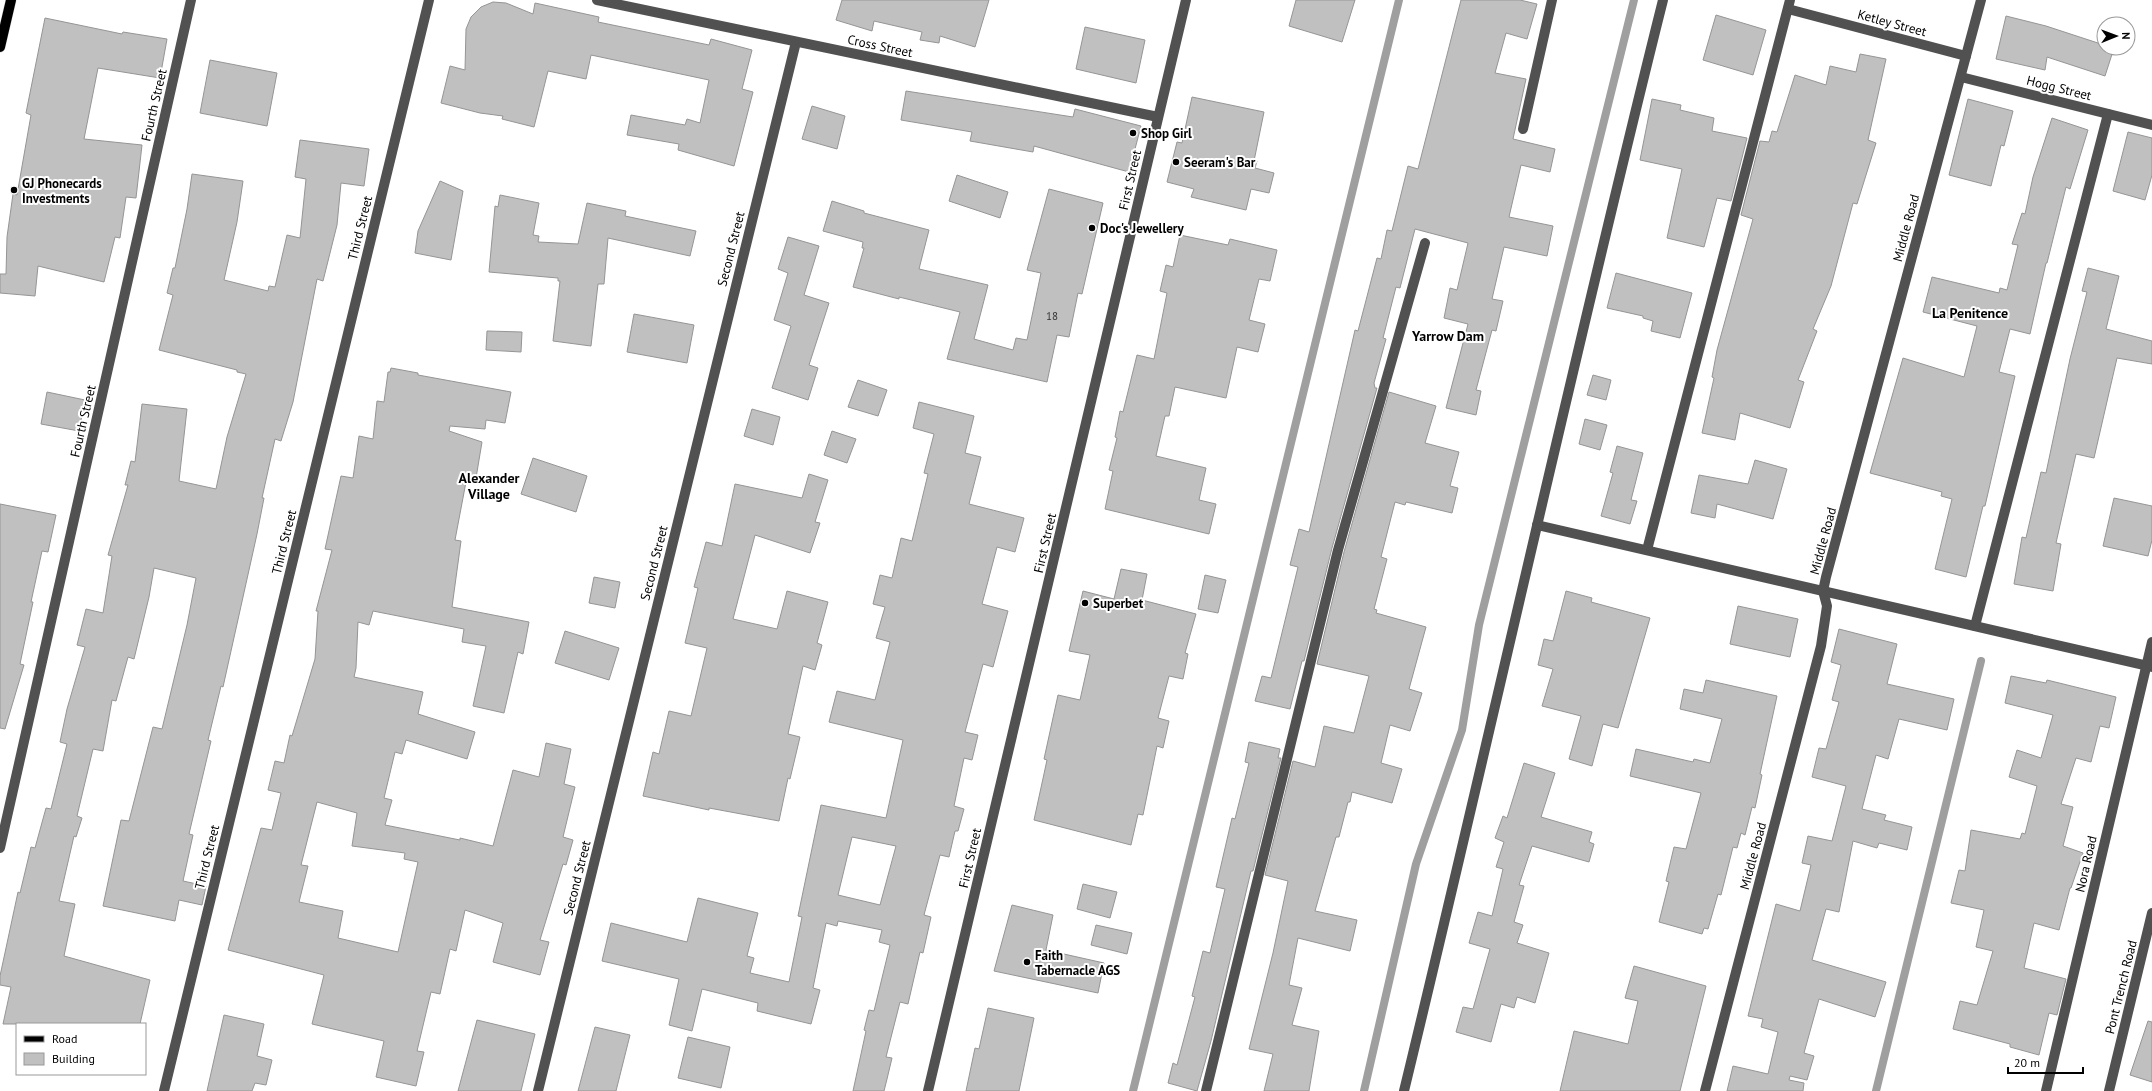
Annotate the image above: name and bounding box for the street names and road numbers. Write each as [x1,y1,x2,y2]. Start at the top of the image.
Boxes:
street label: Ketley Street [1856,6,1929,41]
street label: Cross Street [846,31,915,61]
street label: Fourth Street [137,67,171,143]
street label: Hogg Street [2025,72,2094,104]
street label: First Street [1115,148,1145,212]
street label: Middle Road [1889,192,1923,264]
street label: Third Street [344,193,376,262]
street label: Second Street [713,209,749,288]
street label: Fourth Street [66,383,100,459]
street label: Middle Road [1806,505,1840,577]
street label: Third Street [268,507,300,576]
street label: First Street [1030,511,1060,575]
street label: Second Street [636,523,672,602]
street label: Middle Road [1736,820,1770,892]
street label: Third Street [191,822,223,891]
street label: First Street [955,826,985,890]
street label: Nora Road [2071,834,2101,894]
street label: Second Street [559,838,595,917]
street label: Pont Trench Road [2101,938,2141,1036]

